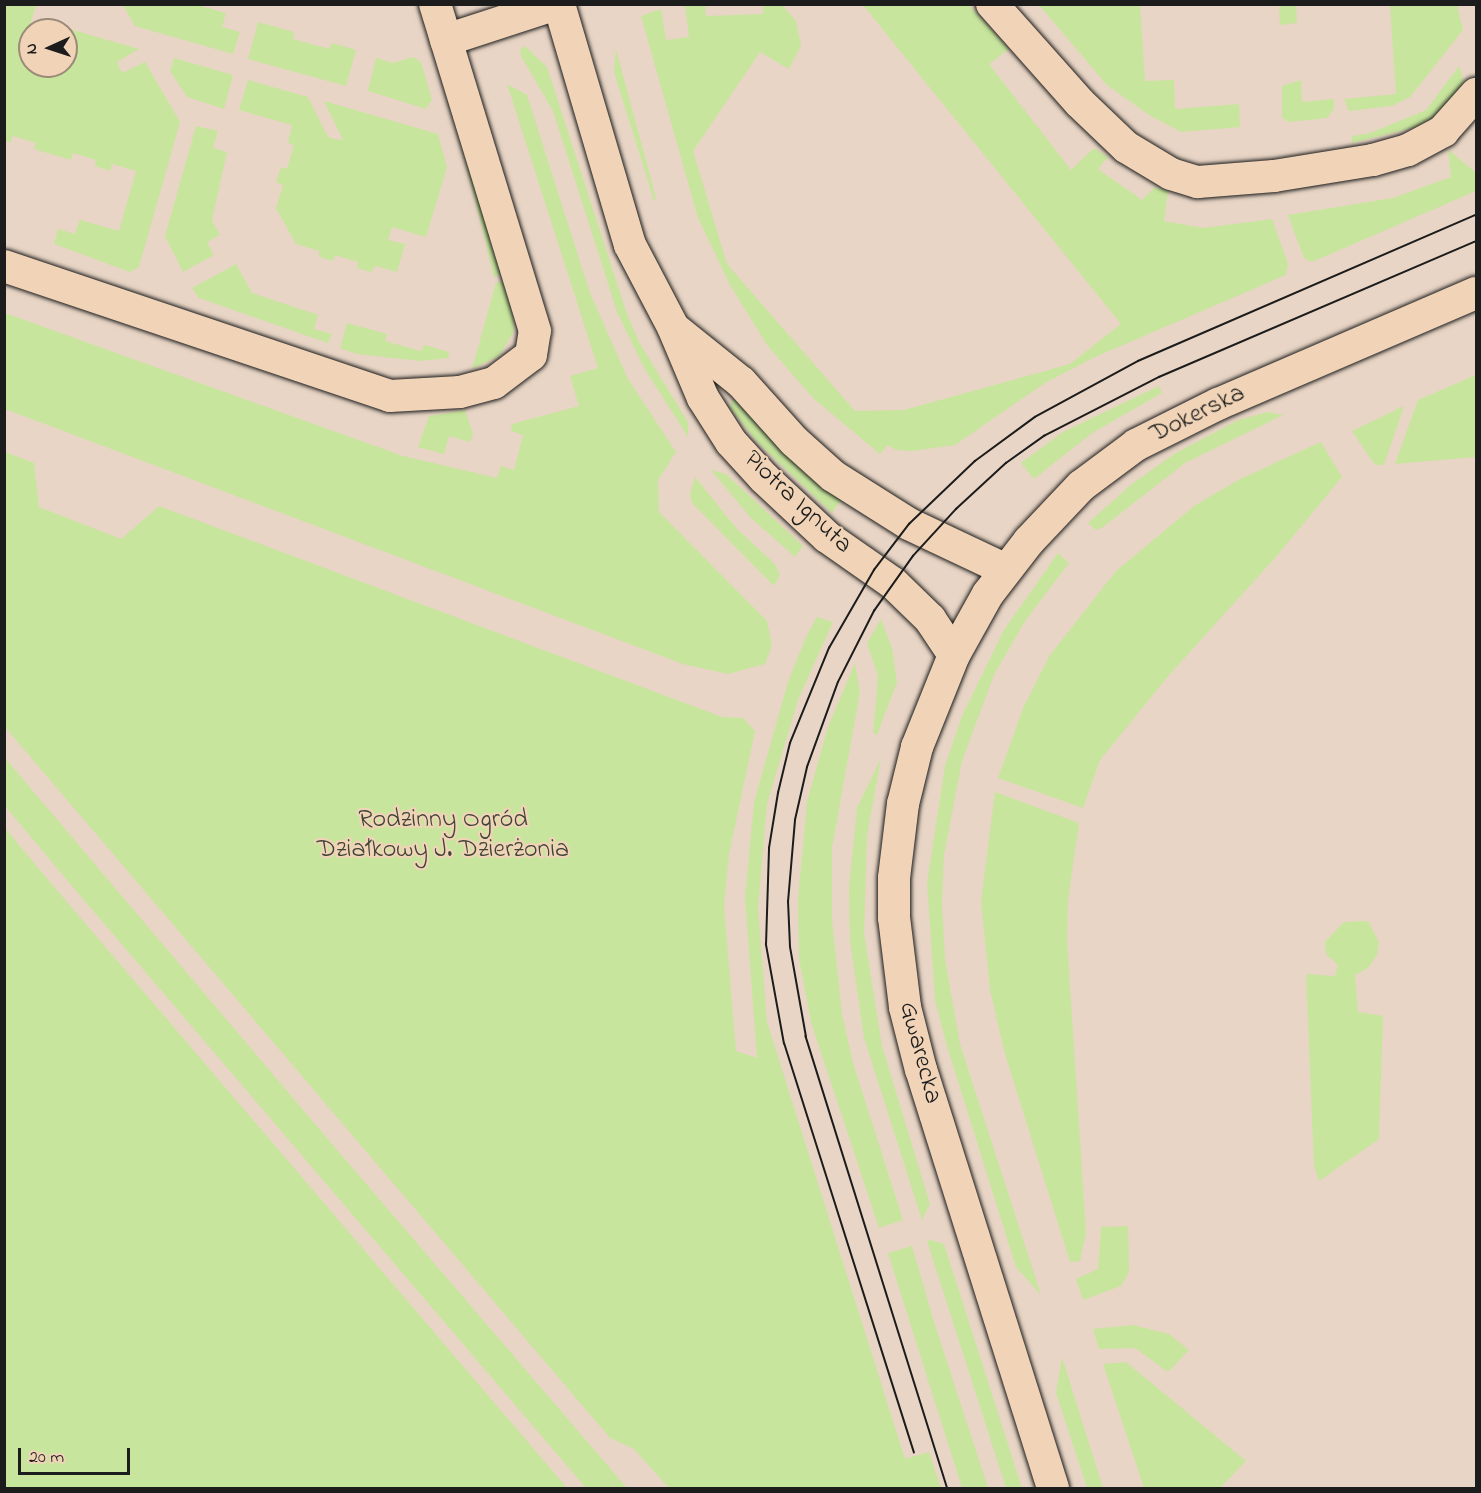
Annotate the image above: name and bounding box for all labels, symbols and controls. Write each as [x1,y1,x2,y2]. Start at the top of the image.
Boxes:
north arrow [18,18,78,78]
text: N [20,43,44,55]
street label: Dokerska [1146,379,1250,451]
street label: Piotra Ignuta [736,445,858,561]
park label: Rodzinny Ogród Działkowy J. Dzierżonia [317,805,569,867]
street label: Gwarecka [890,999,948,1107]
scale bar [21,1436,134,1474]
text: 20 m [29,1445,64,1471]

